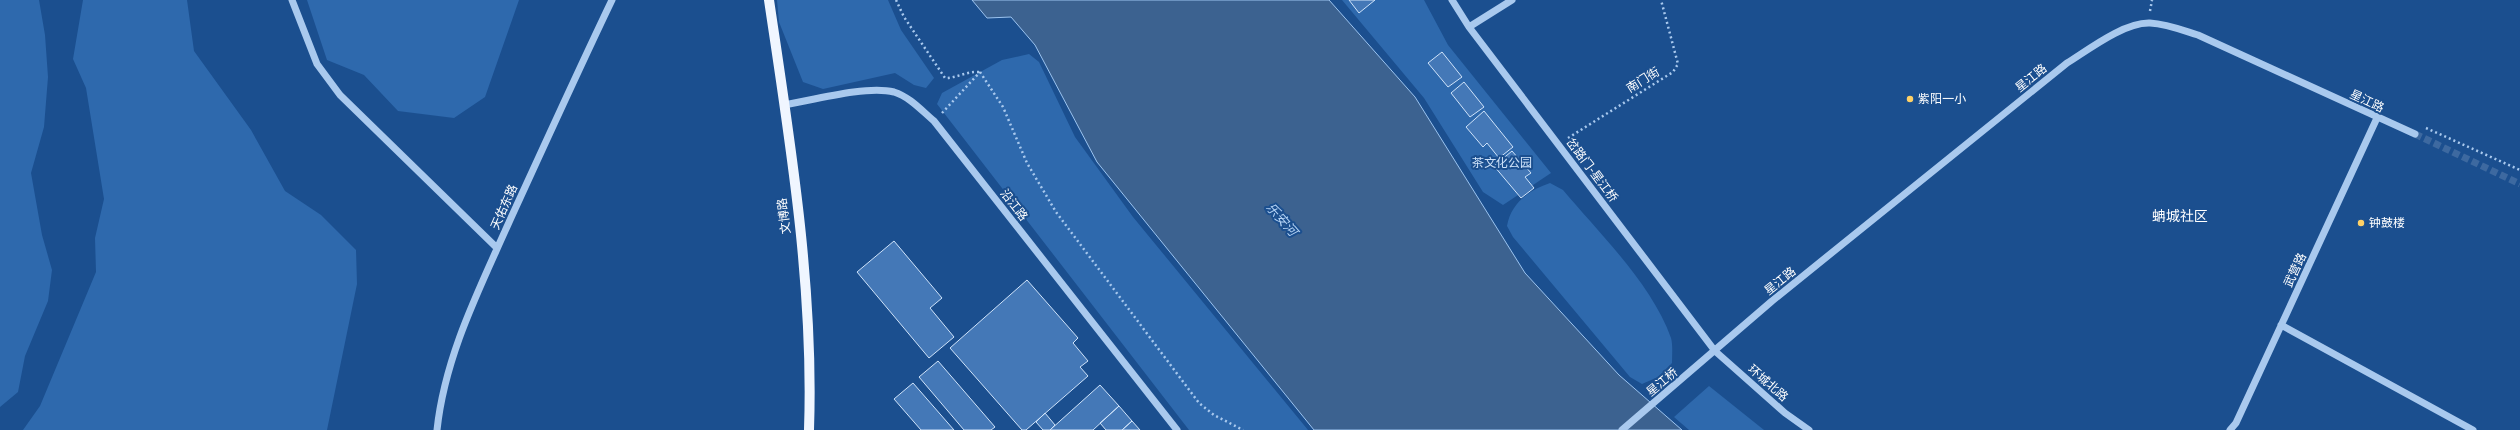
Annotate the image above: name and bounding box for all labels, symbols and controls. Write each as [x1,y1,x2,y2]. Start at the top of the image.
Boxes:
street label: 星江路 [2013,61,2049,95]
street label: 南门街 [1624,65,1662,95]
street label: 星江路 [2348,87,2386,115]
place label: 紫阳一小 [1918,92,1966,106]
marker: 紫阳一小 [1905,94,1915,104]
street label: 岔路门-星江桥 [1563,135,1621,205]
park label: 茶文化公园 [1472,156,1532,170]
street label: 天佑东路 [488,182,520,232]
street label: 沿江路 [997,187,1031,223]
street label: 文博路 [775,197,793,235]
water label: 乐安河 [1263,200,1302,241]
district label: 蚺城社区 [2152,208,2208,225]
place label: 钟鼓楼 [2369,216,2405,230]
marker: 钟鼓楼 [2356,218,2366,228]
street label: 武营路 [2281,251,2309,289]
street label: 星江路 [1762,264,1798,298]
street label: 环城北路 [1745,362,1791,404]
street label: 星江桥 [1644,365,1680,399]

